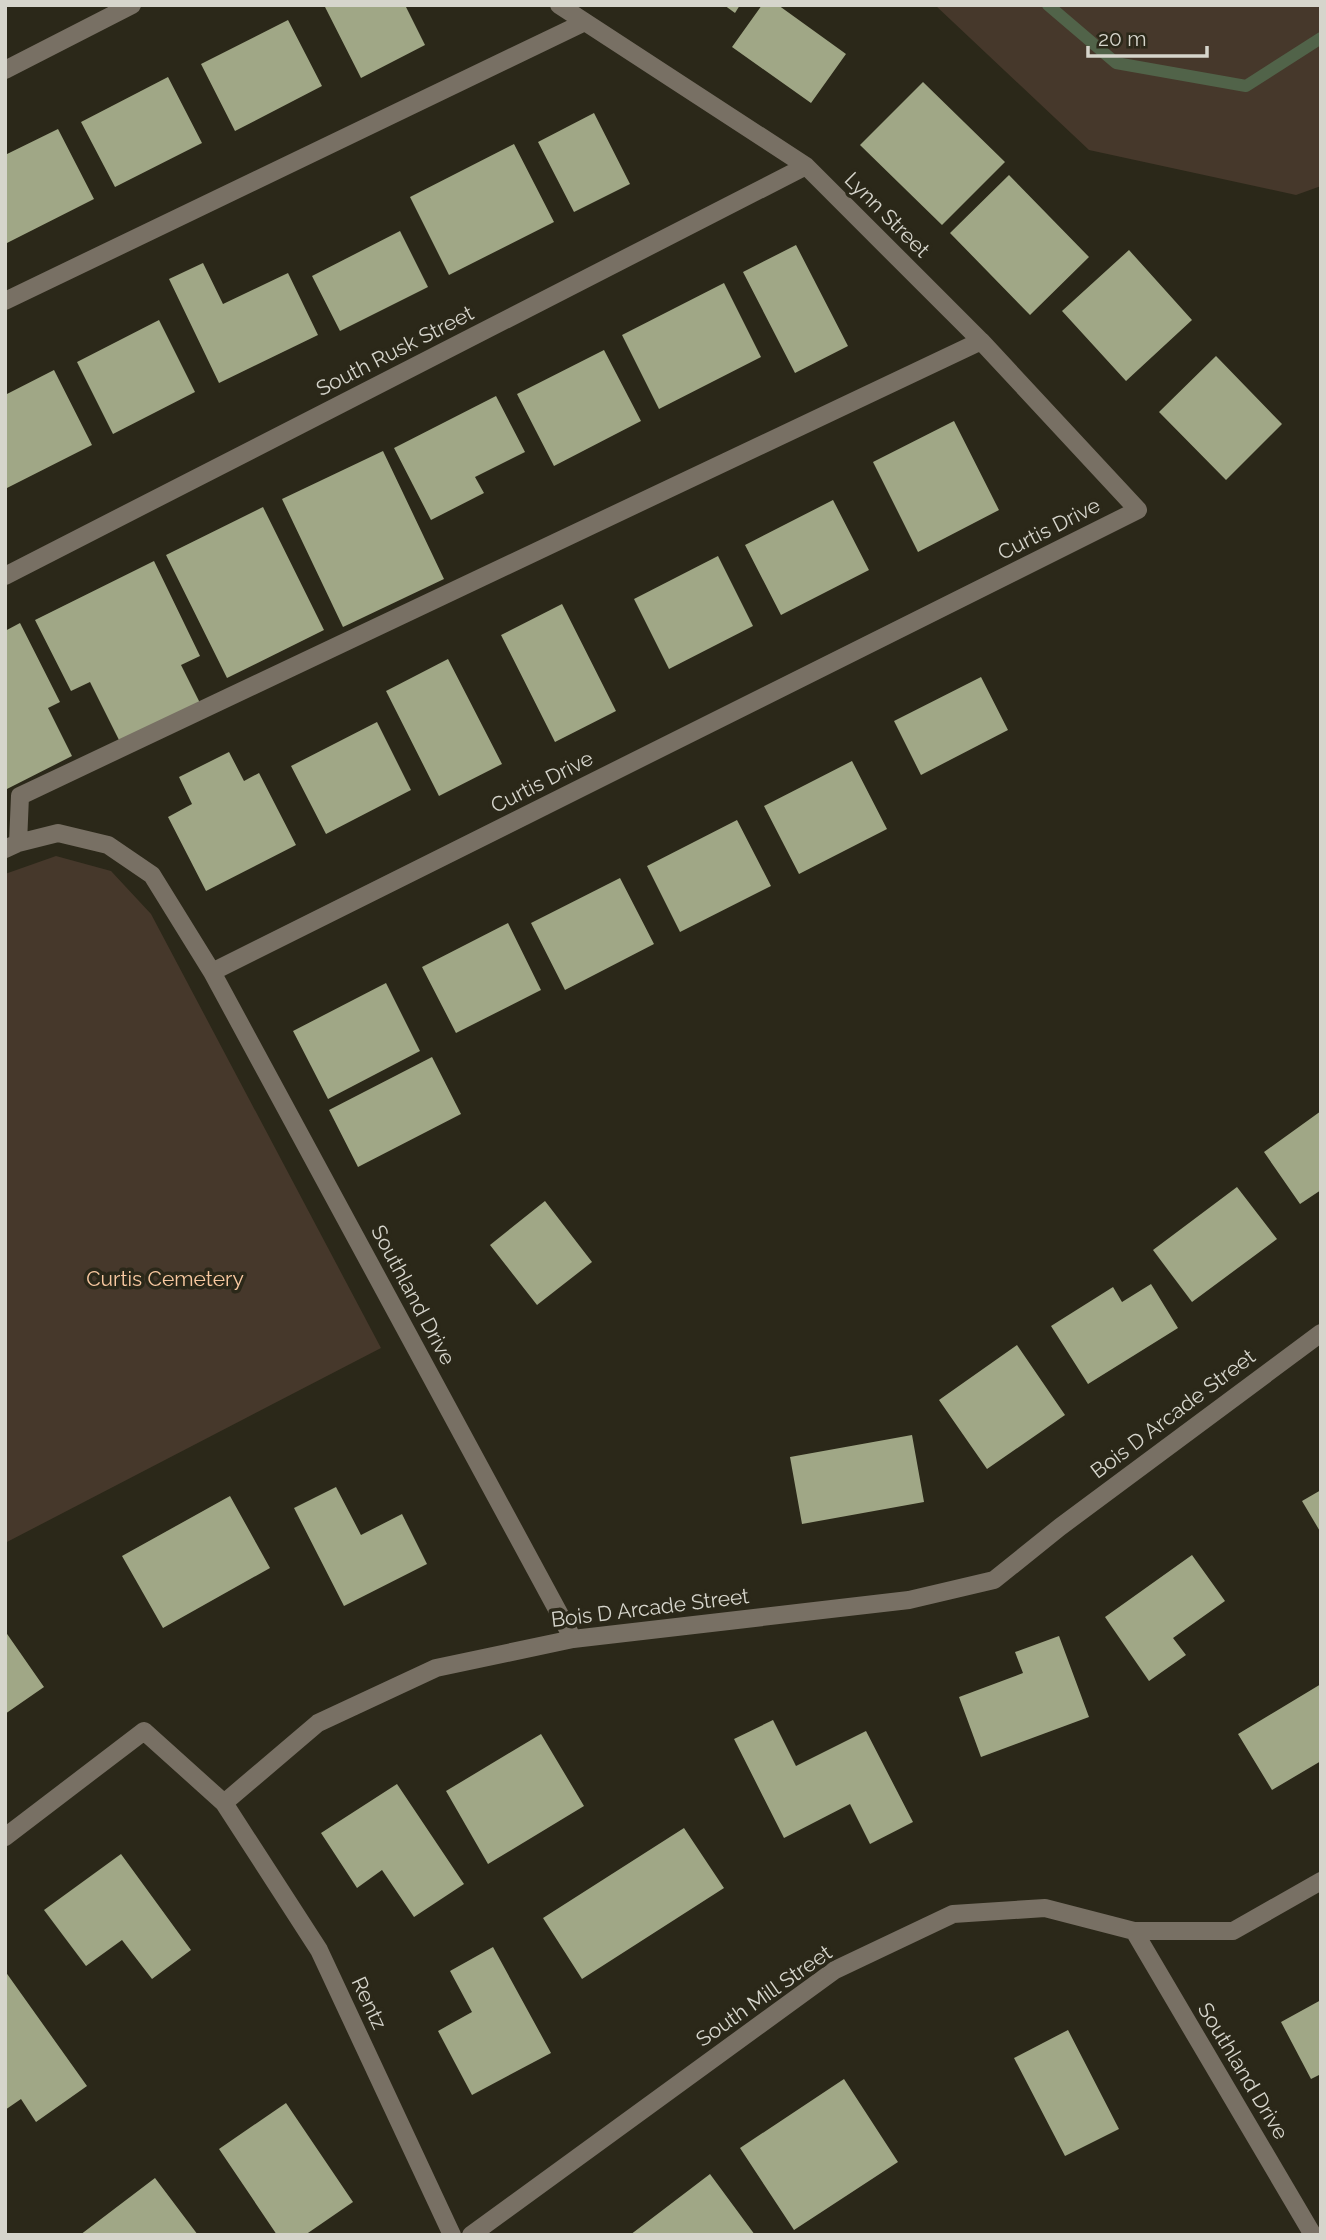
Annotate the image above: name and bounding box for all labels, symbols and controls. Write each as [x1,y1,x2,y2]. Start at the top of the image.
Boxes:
scale bar [1088,14,1207,58]
text: 20 m [1098,26,1146,51]
street label: Lynn Street [840,167,935,262]
street label: South Rusk Street [312,300,478,401]
street label: Curtis Drive [993,492,1104,565]
street label: Curtis Drive [486,745,597,818]
street label: Southland Drive [366,1221,461,1369]
park label: Curtis Cemetery [86,1266,244,1291]
street label: Bois D Arcade Street [1086,1344,1260,1484]
street label: Bois D Arcade Street [549,1583,750,1632]
street label: South Mill Street [691,1940,836,2052]
street label: Rentz [346,1972,392,2033]
street label: Southland Drive [1193,1998,1294,2144]

